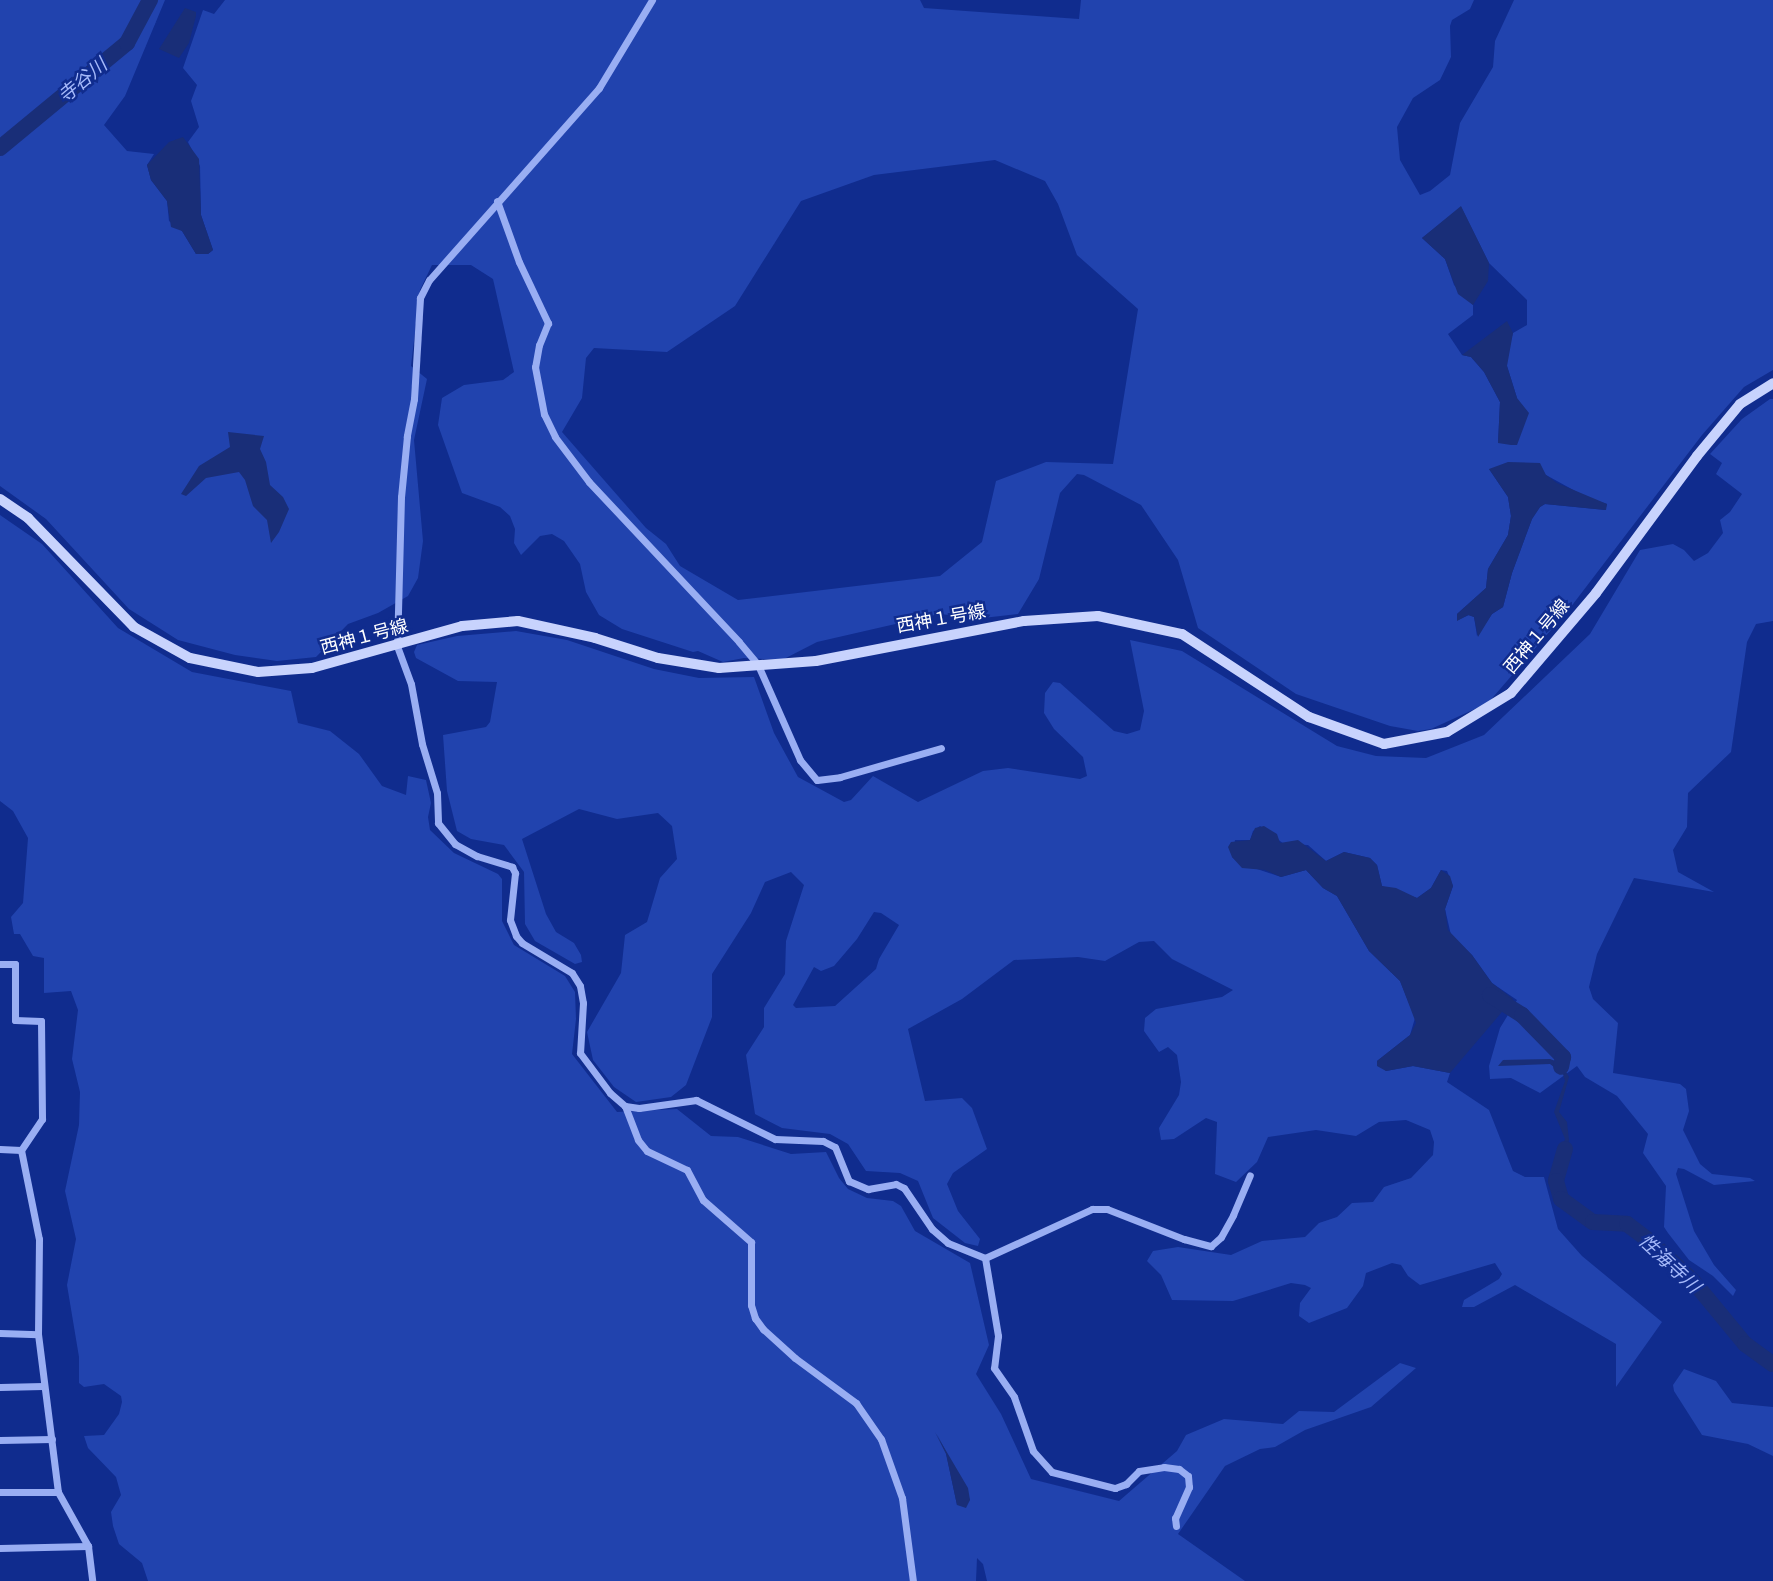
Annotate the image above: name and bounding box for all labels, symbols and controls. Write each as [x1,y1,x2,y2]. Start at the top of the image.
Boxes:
water label: 寺谷川 [53,53,111,107]
street label: 西神１号線 [1499,595,1573,677]
street label: 西神１号線 [895,600,987,636]
street label: 西神１号線 [318,614,410,658]
water label: 性海寺川 [1634,1229,1706,1297]

